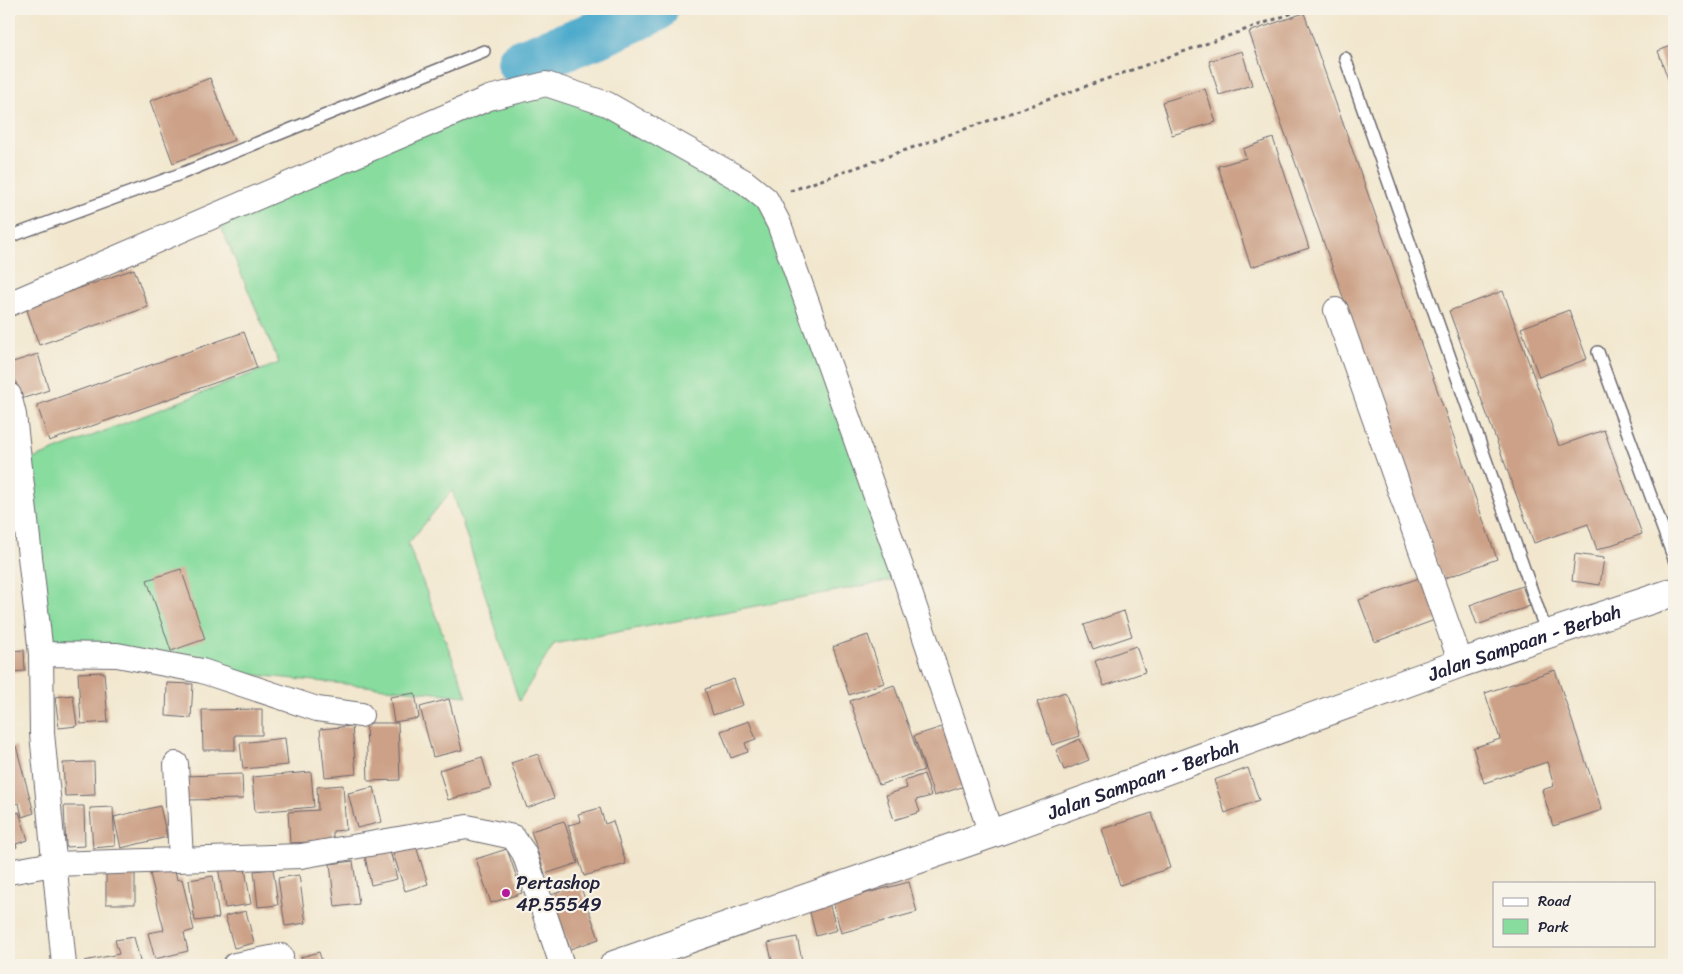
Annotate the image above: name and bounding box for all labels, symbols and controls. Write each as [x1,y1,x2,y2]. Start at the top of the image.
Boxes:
street label: Jalan Sampaan - Berbah [1423,595,1625,691]
street label: Jalan Sampaan - Berbah [1042,729,1244,829]
place label: Pertashop 4P.55549 [516,866,602,921]
legend [1493,882,1656,946]
marker: Pertashop 4P.55549 [500,887,512,899]
text: Road [1538,888,1571,914]
text: Park [1538,914,1569,940]

